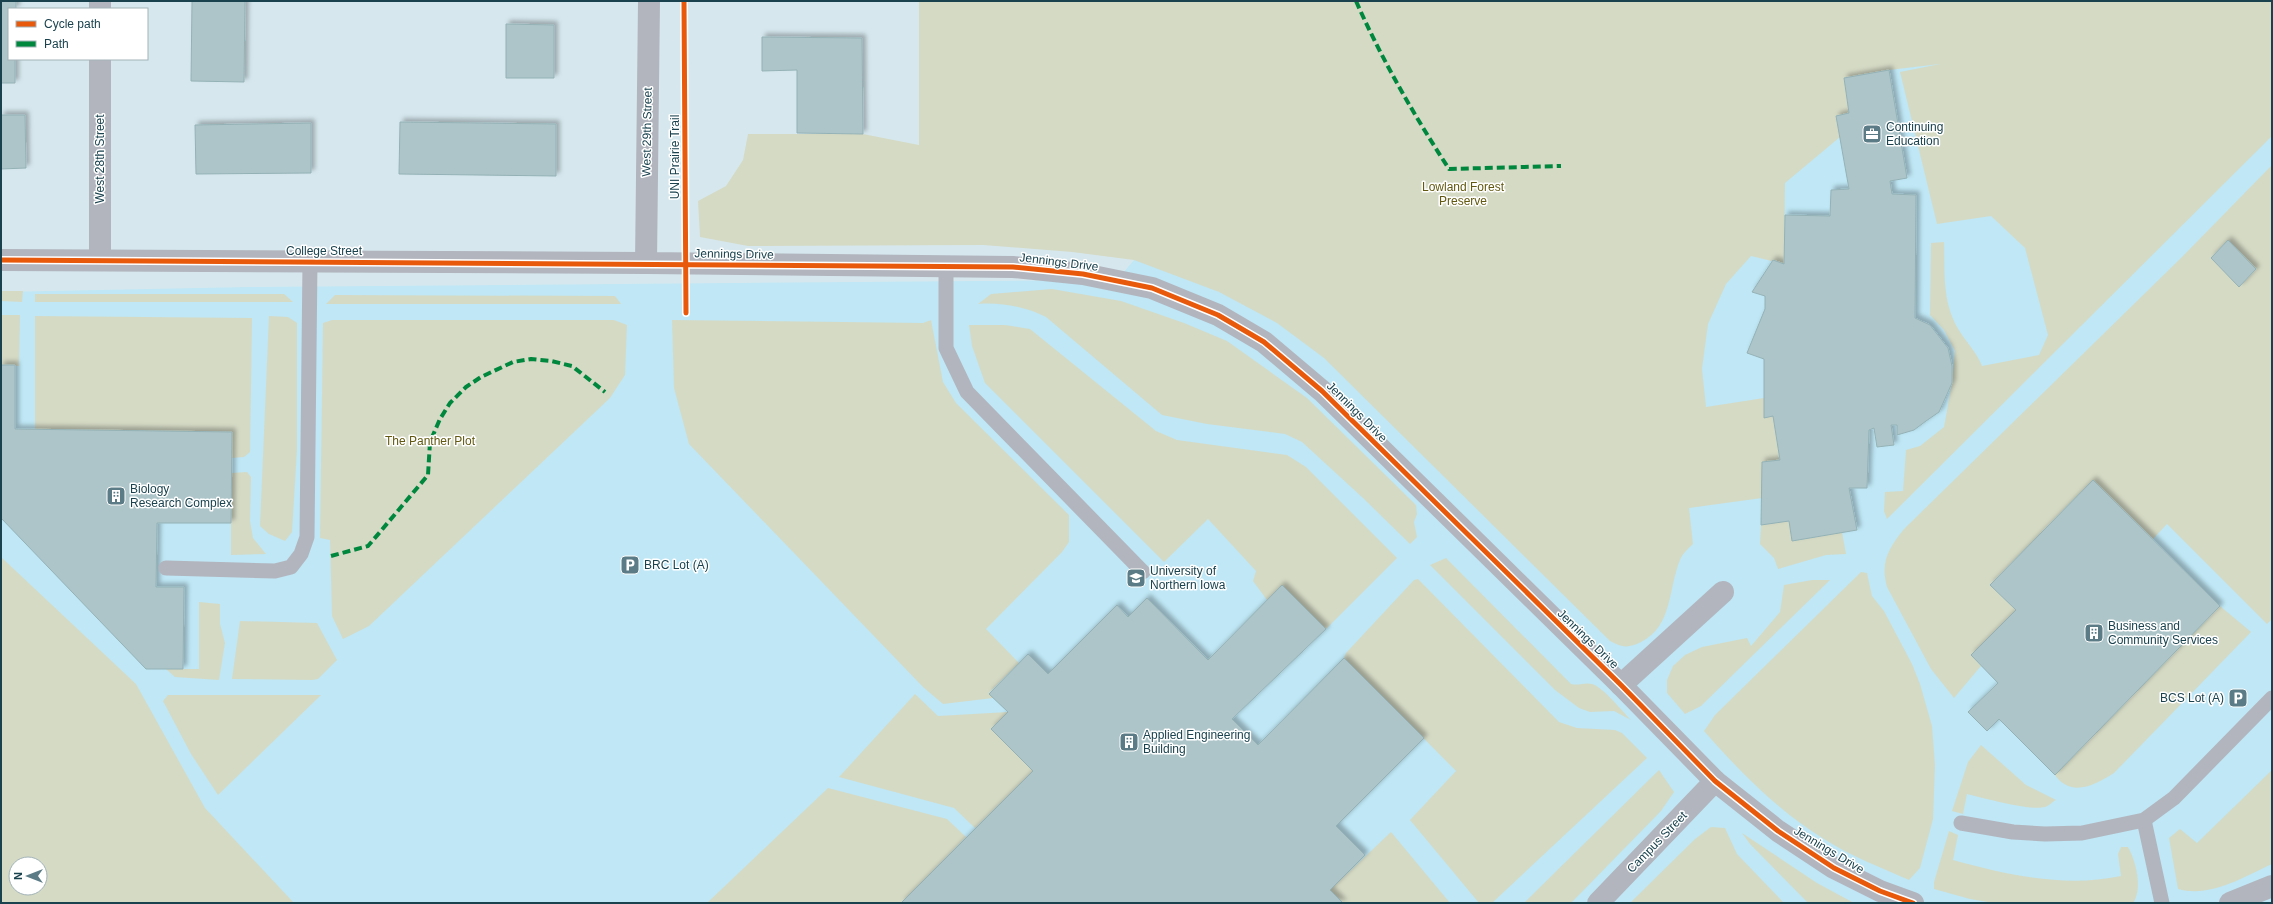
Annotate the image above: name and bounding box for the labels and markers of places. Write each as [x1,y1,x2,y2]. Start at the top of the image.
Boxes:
place label: Continuing Education [1886,120,1943,148]
office icon: Continuing Education [1861,123,1883,145]
place label: Biology Research Complex [130,482,232,510]
building icon: Biology Research Complex [105,485,127,507]
parking icon: BRC Lot (A) [619,554,641,576]
place label: BRC Lot (A) [644,558,709,572]
place label: University of Northern Iowa [1150,564,1226,592]
school or university icon: University of Northern Iowa [1125,567,1147,589]
place label: Business and Community Services [2108,619,2218,647]
building icon: Business and Community Services [2083,622,2105,644]
parking icon: BCS Lot (A) [2227,687,2249,709]
place label: BCS Lot (A) [2160,691,2224,705]
place label: Applied Engineering Building [1143,728,1250,756]
building icon: Applied Engineering Building [1118,731,1140,753]

